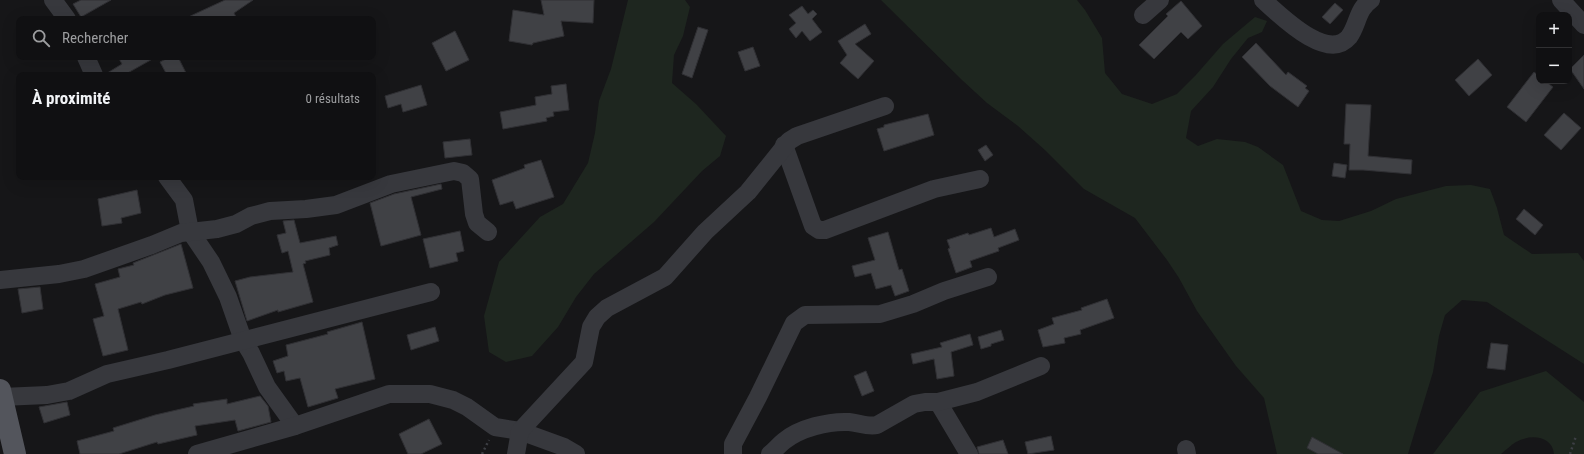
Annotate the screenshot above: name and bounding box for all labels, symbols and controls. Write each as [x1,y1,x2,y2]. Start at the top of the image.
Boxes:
map controls [1536,12,1572,84]
button: + [1536,12,1572,48]
search box [16,16,376,60]
icon: search [30,27,52,49]
text: Rechercher [62,29,128,47]
button: − [1536,48,1572,84]
text: À proximité [32,88,110,108]
text: 0 résultats [306,91,360,106]

